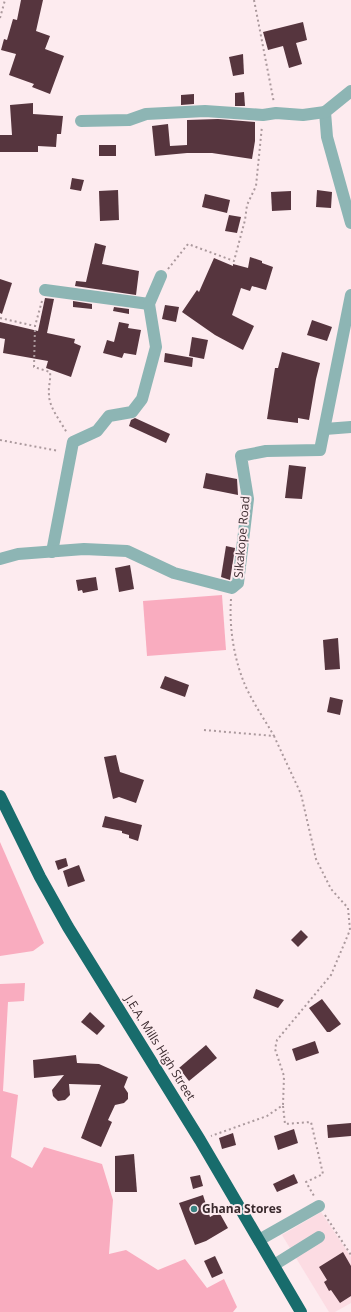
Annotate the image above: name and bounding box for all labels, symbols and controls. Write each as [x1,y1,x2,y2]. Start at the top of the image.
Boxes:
street label: Sikakope Road [229,495,254,579]
street label: J.E.A. Mills High Street [121,991,200,1104]
place label: Ghana Stores [202,1200,282,1217]
marker: Ghana Stores [189,1204,199,1214]

